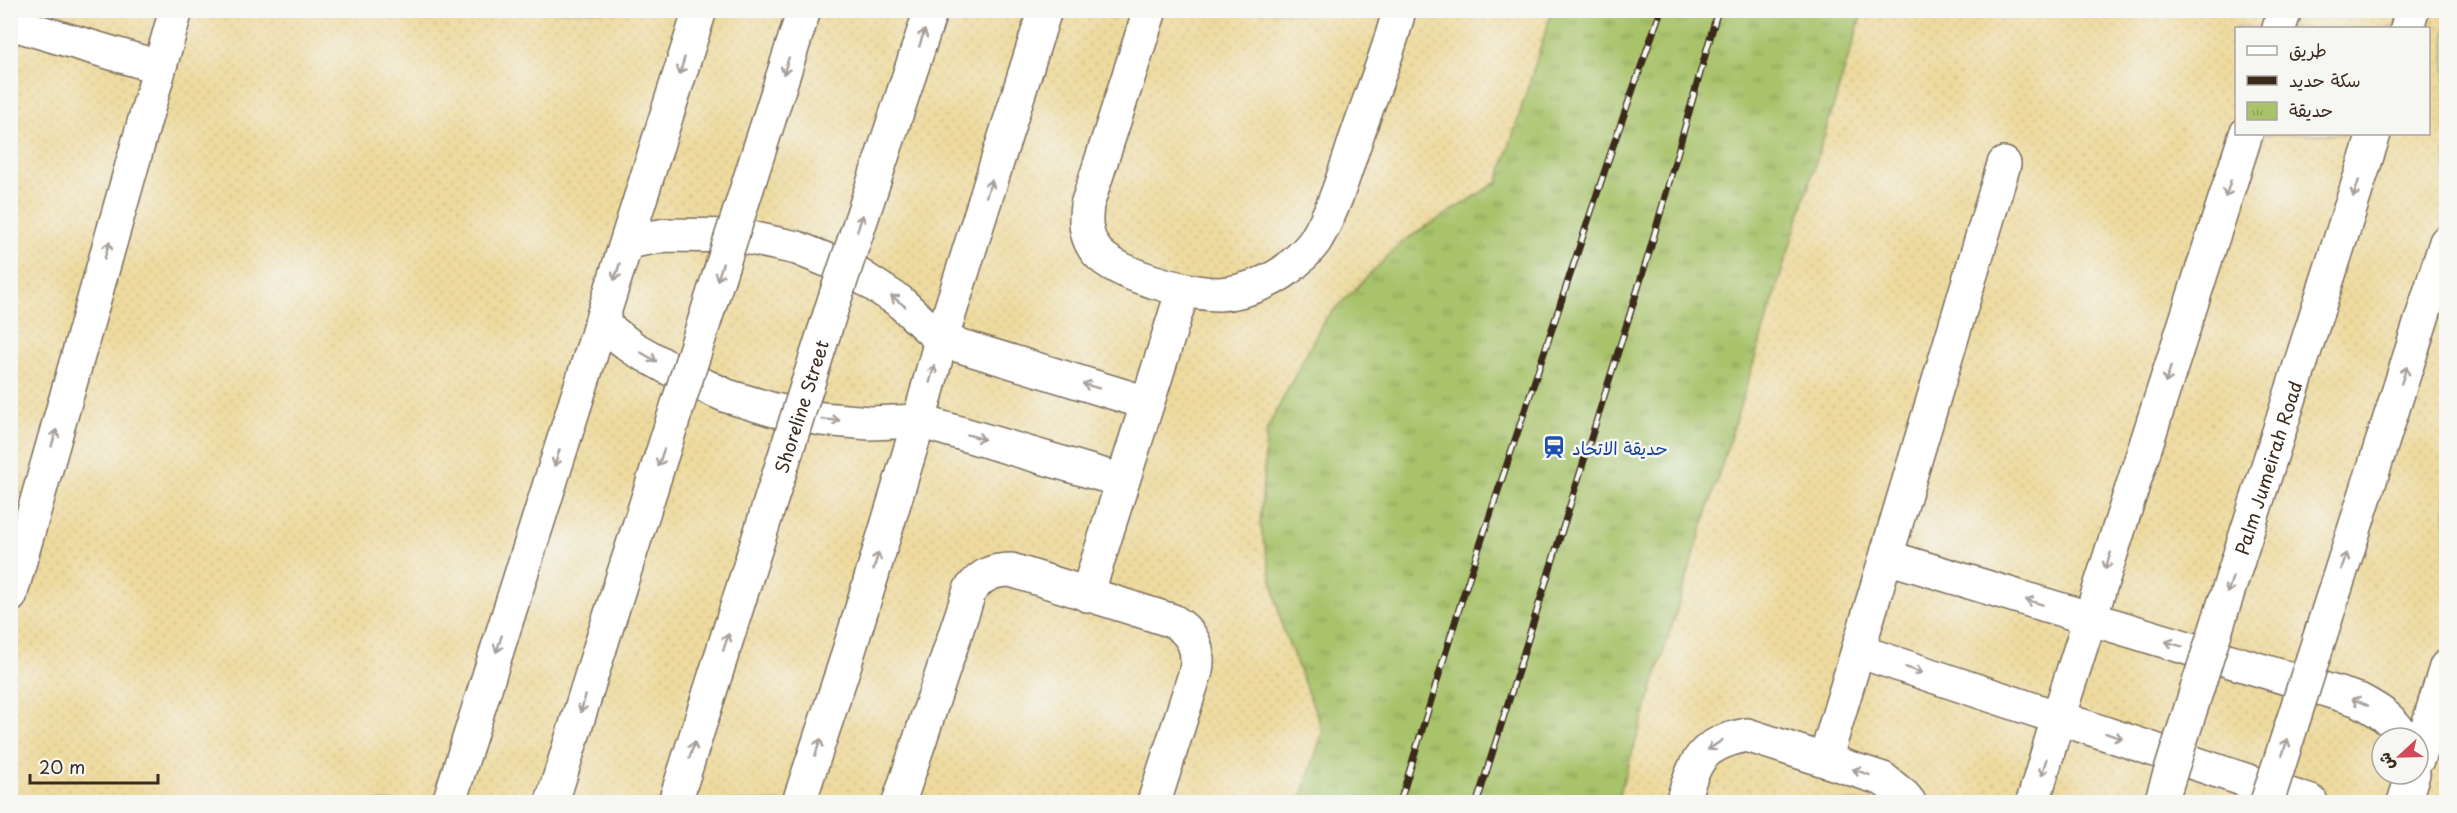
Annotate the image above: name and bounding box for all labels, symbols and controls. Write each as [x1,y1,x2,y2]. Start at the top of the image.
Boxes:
legend [2235,27,2430,135]
one-way arrow [917,29,928,48]
text: طريق [2289,36,2327,63]
one-way arrow [676,56,687,75]
one-way arrow [780,56,791,75]
text: سكة حديد [2289,66,2361,93]
text: حديقة [2289,96,2333,123]
one-way arrow [984,179,995,198]
one-way arrow [2221,179,2232,198]
one-way arrow [2350,179,2361,198]
one-way arrow [855,214,866,233]
one-way arrow [102,241,113,260]
one-way arrow [611,262,622,281]
one-way arrow [714,262,725,281]
one-way arrow [890,294,906,307]
street label: Shoreline Street [767,336,834,476]
one-way arrow [640,351,657,363]
one-way arrow [927,365,938,384]
one-way arrow [2162,365,2173,384]
one-way arrow [2399,366,2410,385]
street label: Palm Jumeirah Road [2227,377,2308,558]
one-way arrow [1082,380,1101,391]
one-way arrow [821,415,841,426]
one-way arrow [49,429,60,448]
one-way arrow [966,432,985,443]
station icon: حديقة الاتحاد [1541,434,1567,460]
place label: حديقة الاتحاد [1572,434,1668,461]
one-way arrow [551,448,562,467]
one-way arrow [655,448,666,467]
one-way arrow [2102,551,2113,570]
one-way arrow [872,552,883,571]
one-way arrow [2340,552,2351,571]
one-way arrow [2224,575,2235,594]
one-way arrow [2025,595,2044,606]
one-way arrow [721,633,732,652]
one-way arrow [493,634,504,653]
one-way arrow [2165,638,2184,649]
one-way arrow [1904,665,1923,676]
one-way arrow [577,694,588,713]
one-way arrow [2352,696,2370,707]
north arrow [2370,726,2430,786]
one-way arrow [2104,732,2122,743]
one-way arrow [813,738,824,757]
one-way arrow [2280,738,2291,757]
one-way arrow [1707,739,1724,751]
one-way arrow [687,741,698,760]
scale bar [30,747,158,785]
text: ش [2371,749,2400,775]
text: 20 m [39,753,85,780]
one-way arrow [2038,757,2049,776]
one-way arrow [1852,765,1871,776]

